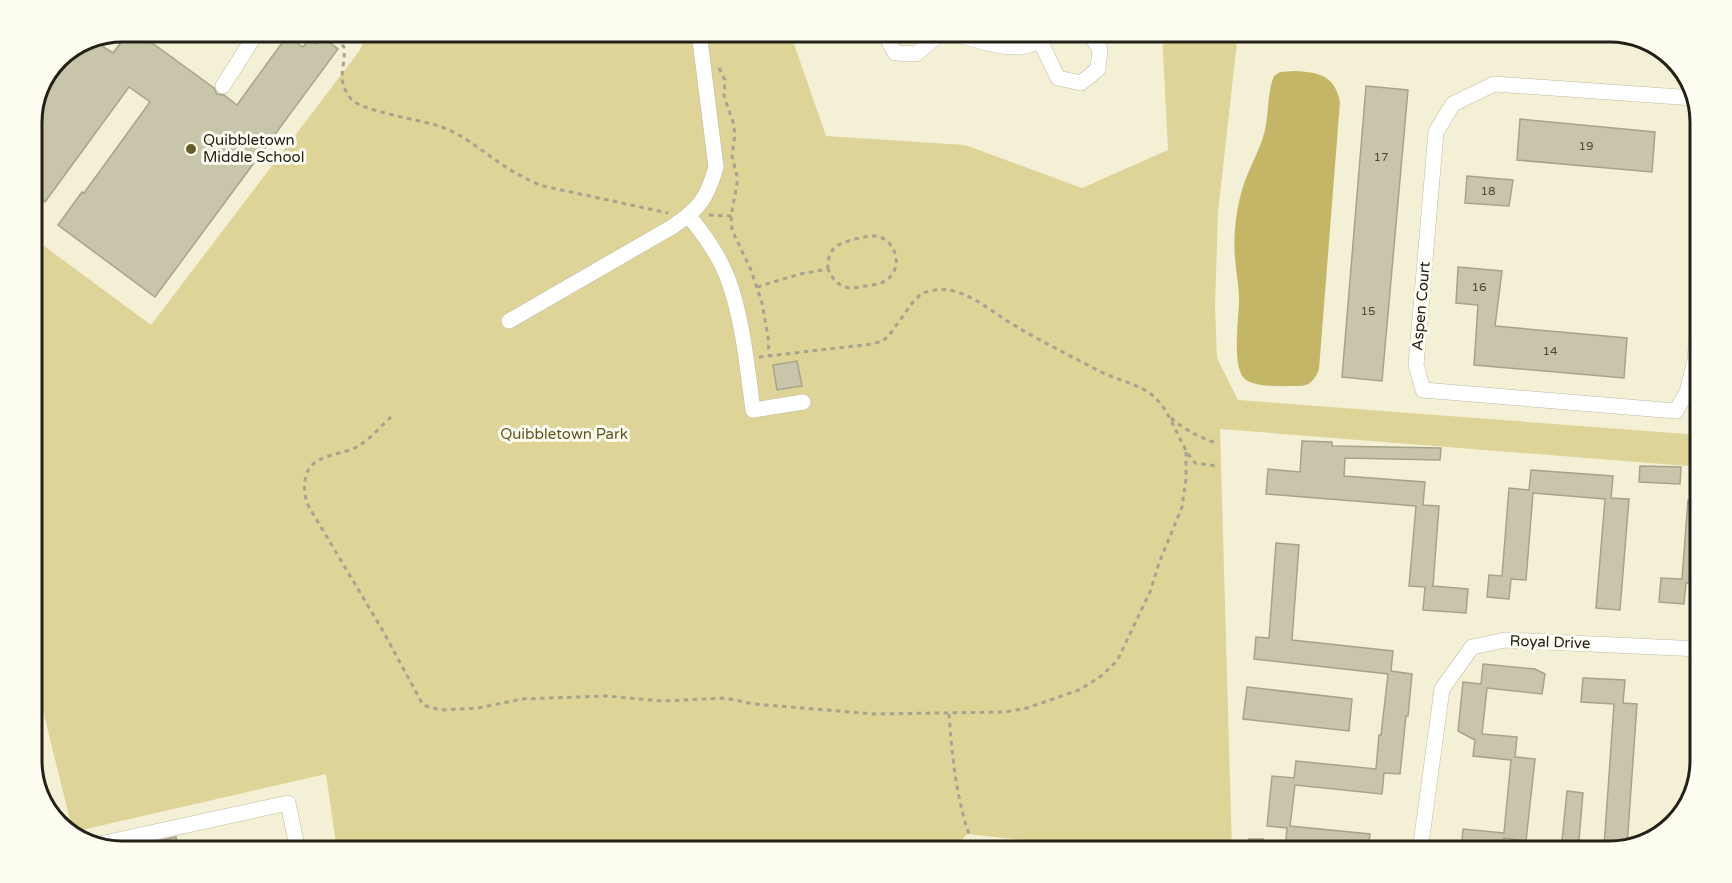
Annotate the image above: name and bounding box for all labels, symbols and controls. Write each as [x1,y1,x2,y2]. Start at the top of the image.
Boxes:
place label: Quibbletown Middle School [203,131,304,166]
house number: 19 [1578,139,1594,153]
marker: Quibbletown Middle School [184,142,198,156]
house number: 17 [1373,150,1389,164]
house number: 18 [1480,184,1496,198]
street label: Aspen Court [1408,260,1434,351]
house number: 16 [1471,280,1487,294]
house number: 15 [1360,304,1376,318]
house number: 14 [1542,344,1558,358]
park label: Quibbletown Park [500,425,628,443]
street label: Royal Drive [1509,632,1591,652]

